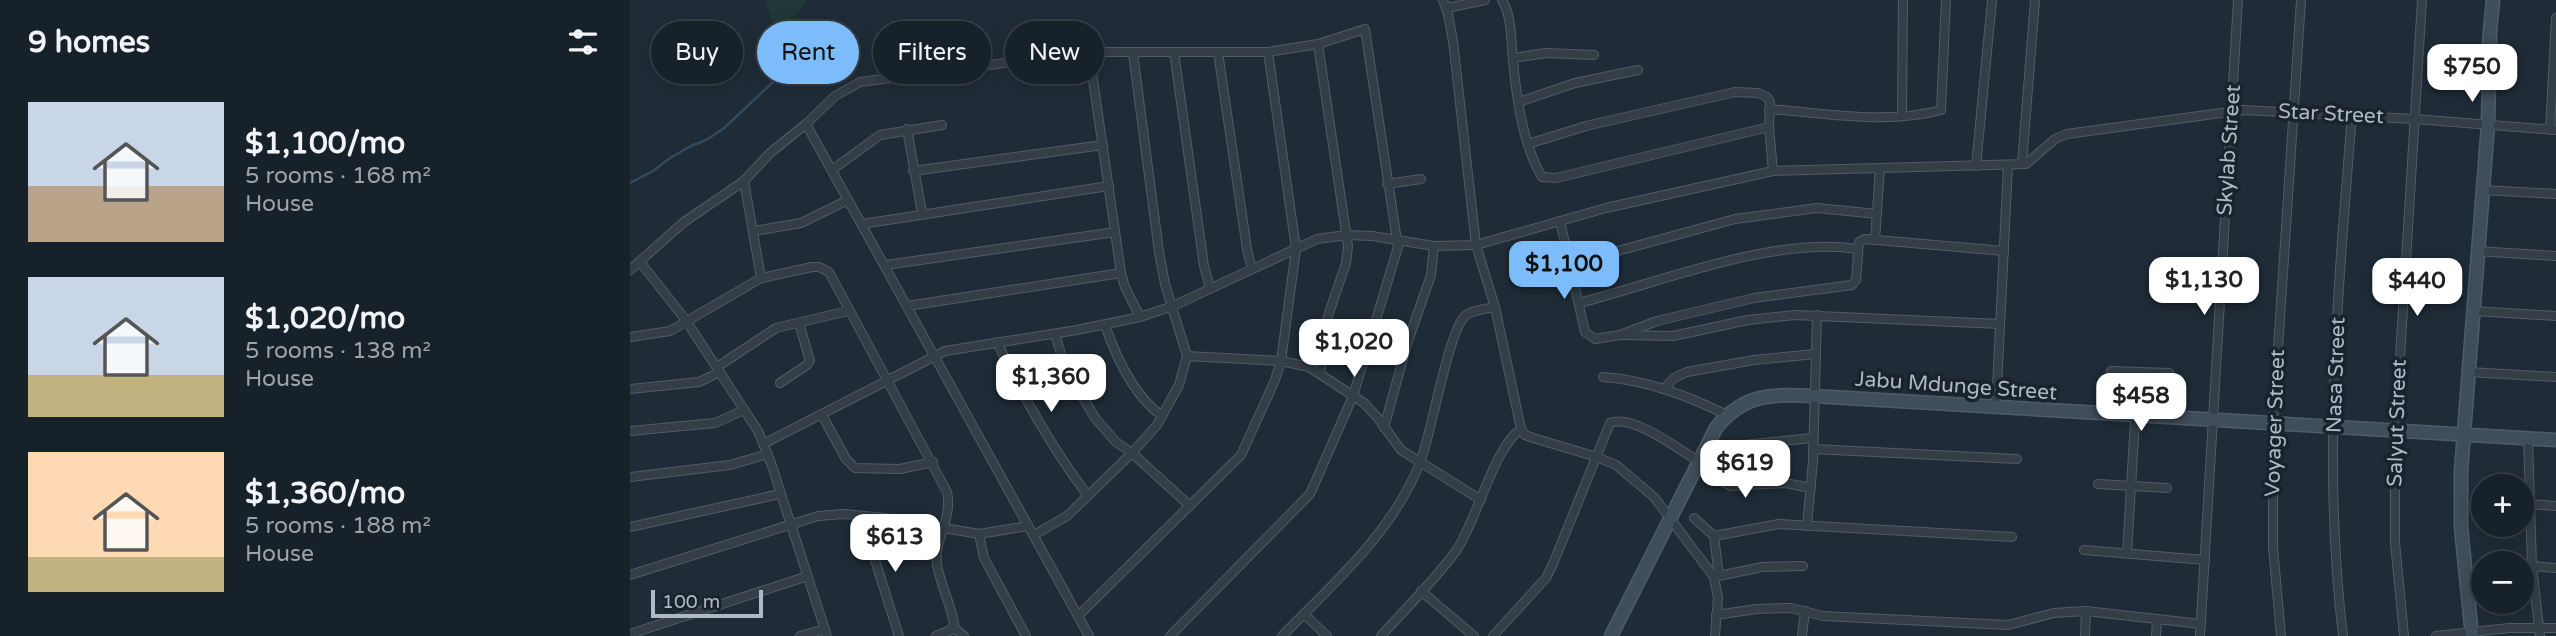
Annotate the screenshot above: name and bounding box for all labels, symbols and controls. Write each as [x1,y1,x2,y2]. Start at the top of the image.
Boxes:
chip: Buy [651,21,743,84]
chip: Rent [757,21,859,84]
chip: Filters [873,21,991,84]
chip: New [1005,21,1104,84]
icon: filters [564,23,602,61]
text: 9 homes [28,24,150,61]
pin: $750 [2431,44,2513,104]
text: $750 [2443,53,2501,81]
street label: Skylab Street [2212,84,2246,216]
street label: Star Street [2278,99,2384,129]
text: $1,100/mo [245,125,405,162]
icon: home [84,130,168,214]
text: 5 rooms · 168 m² [245,162,431,190]
text: House [245,190,314,218]
pin: $1,100 [1507,242,1621,301]
text: $1,100 [1525,250,1603,278]
pin: $1,130 [2147,258,2261,317]
pin: $440 [2376,258,2458,318]
text: $1,130 [2165,266,2243,294]
text: $440 [2388,267,2446,295]
text: $1,020/mo [245,300,405,337]
icon: home [84,305,168,389]
street label: Nasa Street [2321,317,2351,433]
pin: $1,020 [1297,320,1411,379]
text: $1,020 [1315,328,1393,356]
text: 5 rooms · 138 m² [245,337,431,365]
street label: Voyager Street [2260,349,2290,497]
pin: $1,360 [994,354,1108,414]
street label: Salyut Street [2382,359,2412,487]
text: $1,360 [1012,363,1090,391]
text: House [245,365,314,393]
street label: Jabu Mdunge Street [1854,366,2058,406]
pin: $458 [2100,374,2182,433]
text: $458 [2112,382,2170,410]
pin: $619 [1704,440,1786,500]
text: $619 [1716,449,1774,477]
map controls [2471,474,2534,614]
button: + [2471,474,2534,537]
text: $1,360/mo [245,475,405,512]
icon: home [84,480,168,564]
text: 5 rooms · 188 m² [245,512,431,540]
pin: $613 [854,514,936,574]
text: $613 [866,523,924,551]
text: House [245,540,314,568]
button: − [2471,551,2534,614]
scale bar [651,587,763,619]
text: 100 m [662,591,720,613]

